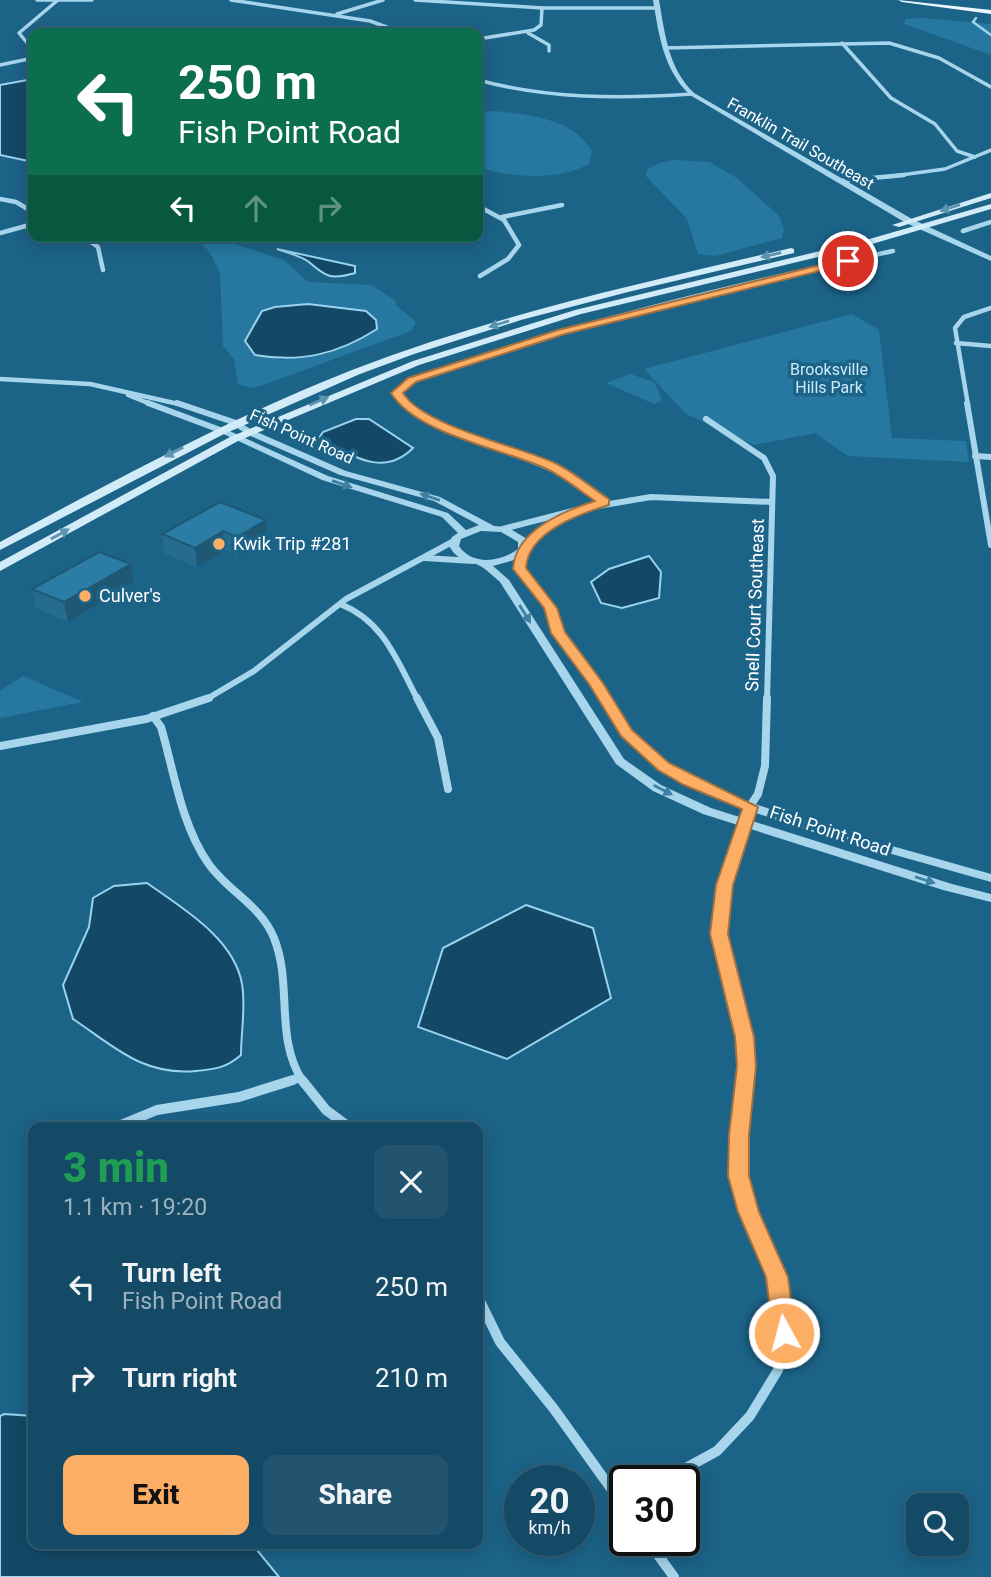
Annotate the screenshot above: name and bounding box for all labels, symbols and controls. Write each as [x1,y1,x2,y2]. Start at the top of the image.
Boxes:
text: 250 m [178,54,317,111]
icon: left [63,56,154,147]
street label: Franklin Trail Southeast [724,94,878,193]
text: Fish Point Road [178,113,401,151]
icon: left [164,189,202,227]
icon: ahead [237,189,275,227]
icon: right [310,189,348,227]
one-way arrow [940,204,961,214]
pin [818,231,878,291]
icon: arrive [829,242,867,280]
one-way arrow [760,250,782,261]
one-way arrow [488,319,509,329]
park label: Brooksville Hills Park [790,360,868,397]
one-way arrow [309,396,330,407]
street label: Fish Point Road [247,405,357,468]
one-way arrow [164,447,184,458]
one-way arrow [332,479,353,490]
one-way arrow [419,491,440,502]
street label: Snell Court Southeast [741,518,768,692]
one-way arrow [50,528,69,540]
place label: Kwik Trip #281 [233,533,351,554]
marker: Kwik Trip #281 [211,536,227,552]
place label: Culver's [99,585,161,606]
marker: Culver's [77,588,93,604]
one-way arrow [518,604,531,623]
one-way arrow [654,784,673,796]
street label: Fish Point Road [767,801,893,860]
one-way arrow [914,875,935,885]
text: 3 min [63,1143,169,1192]
button: close [374,1145,448,1219]
text: 1.1 km · 19:20 [63,1194,207,1221]
text: Turn left [122,1258,221,1288]
icon: left [63,1268,101,1306]
text: 250 m [375,1272,448,1302]
text: Fish Point Road [122,1288,282,1315]
position arrow [747,1296,821,1370]
icon: right [63,1359,101,1397]
text: Turn right [122,1363,237,1393]
text: 210 m [375,1363,448,1393]
button: Exit [63,1455,249,1535]
button: Share [263,1455,448,1535]
speed limit sign: 30 [609,1465,700,1556]
text: 20 [529,1481,570,1522]
map controls [906,1493,969,1556]
button: search [906,1493,969,1556]
text: km/h [528,1517,571,1538]

